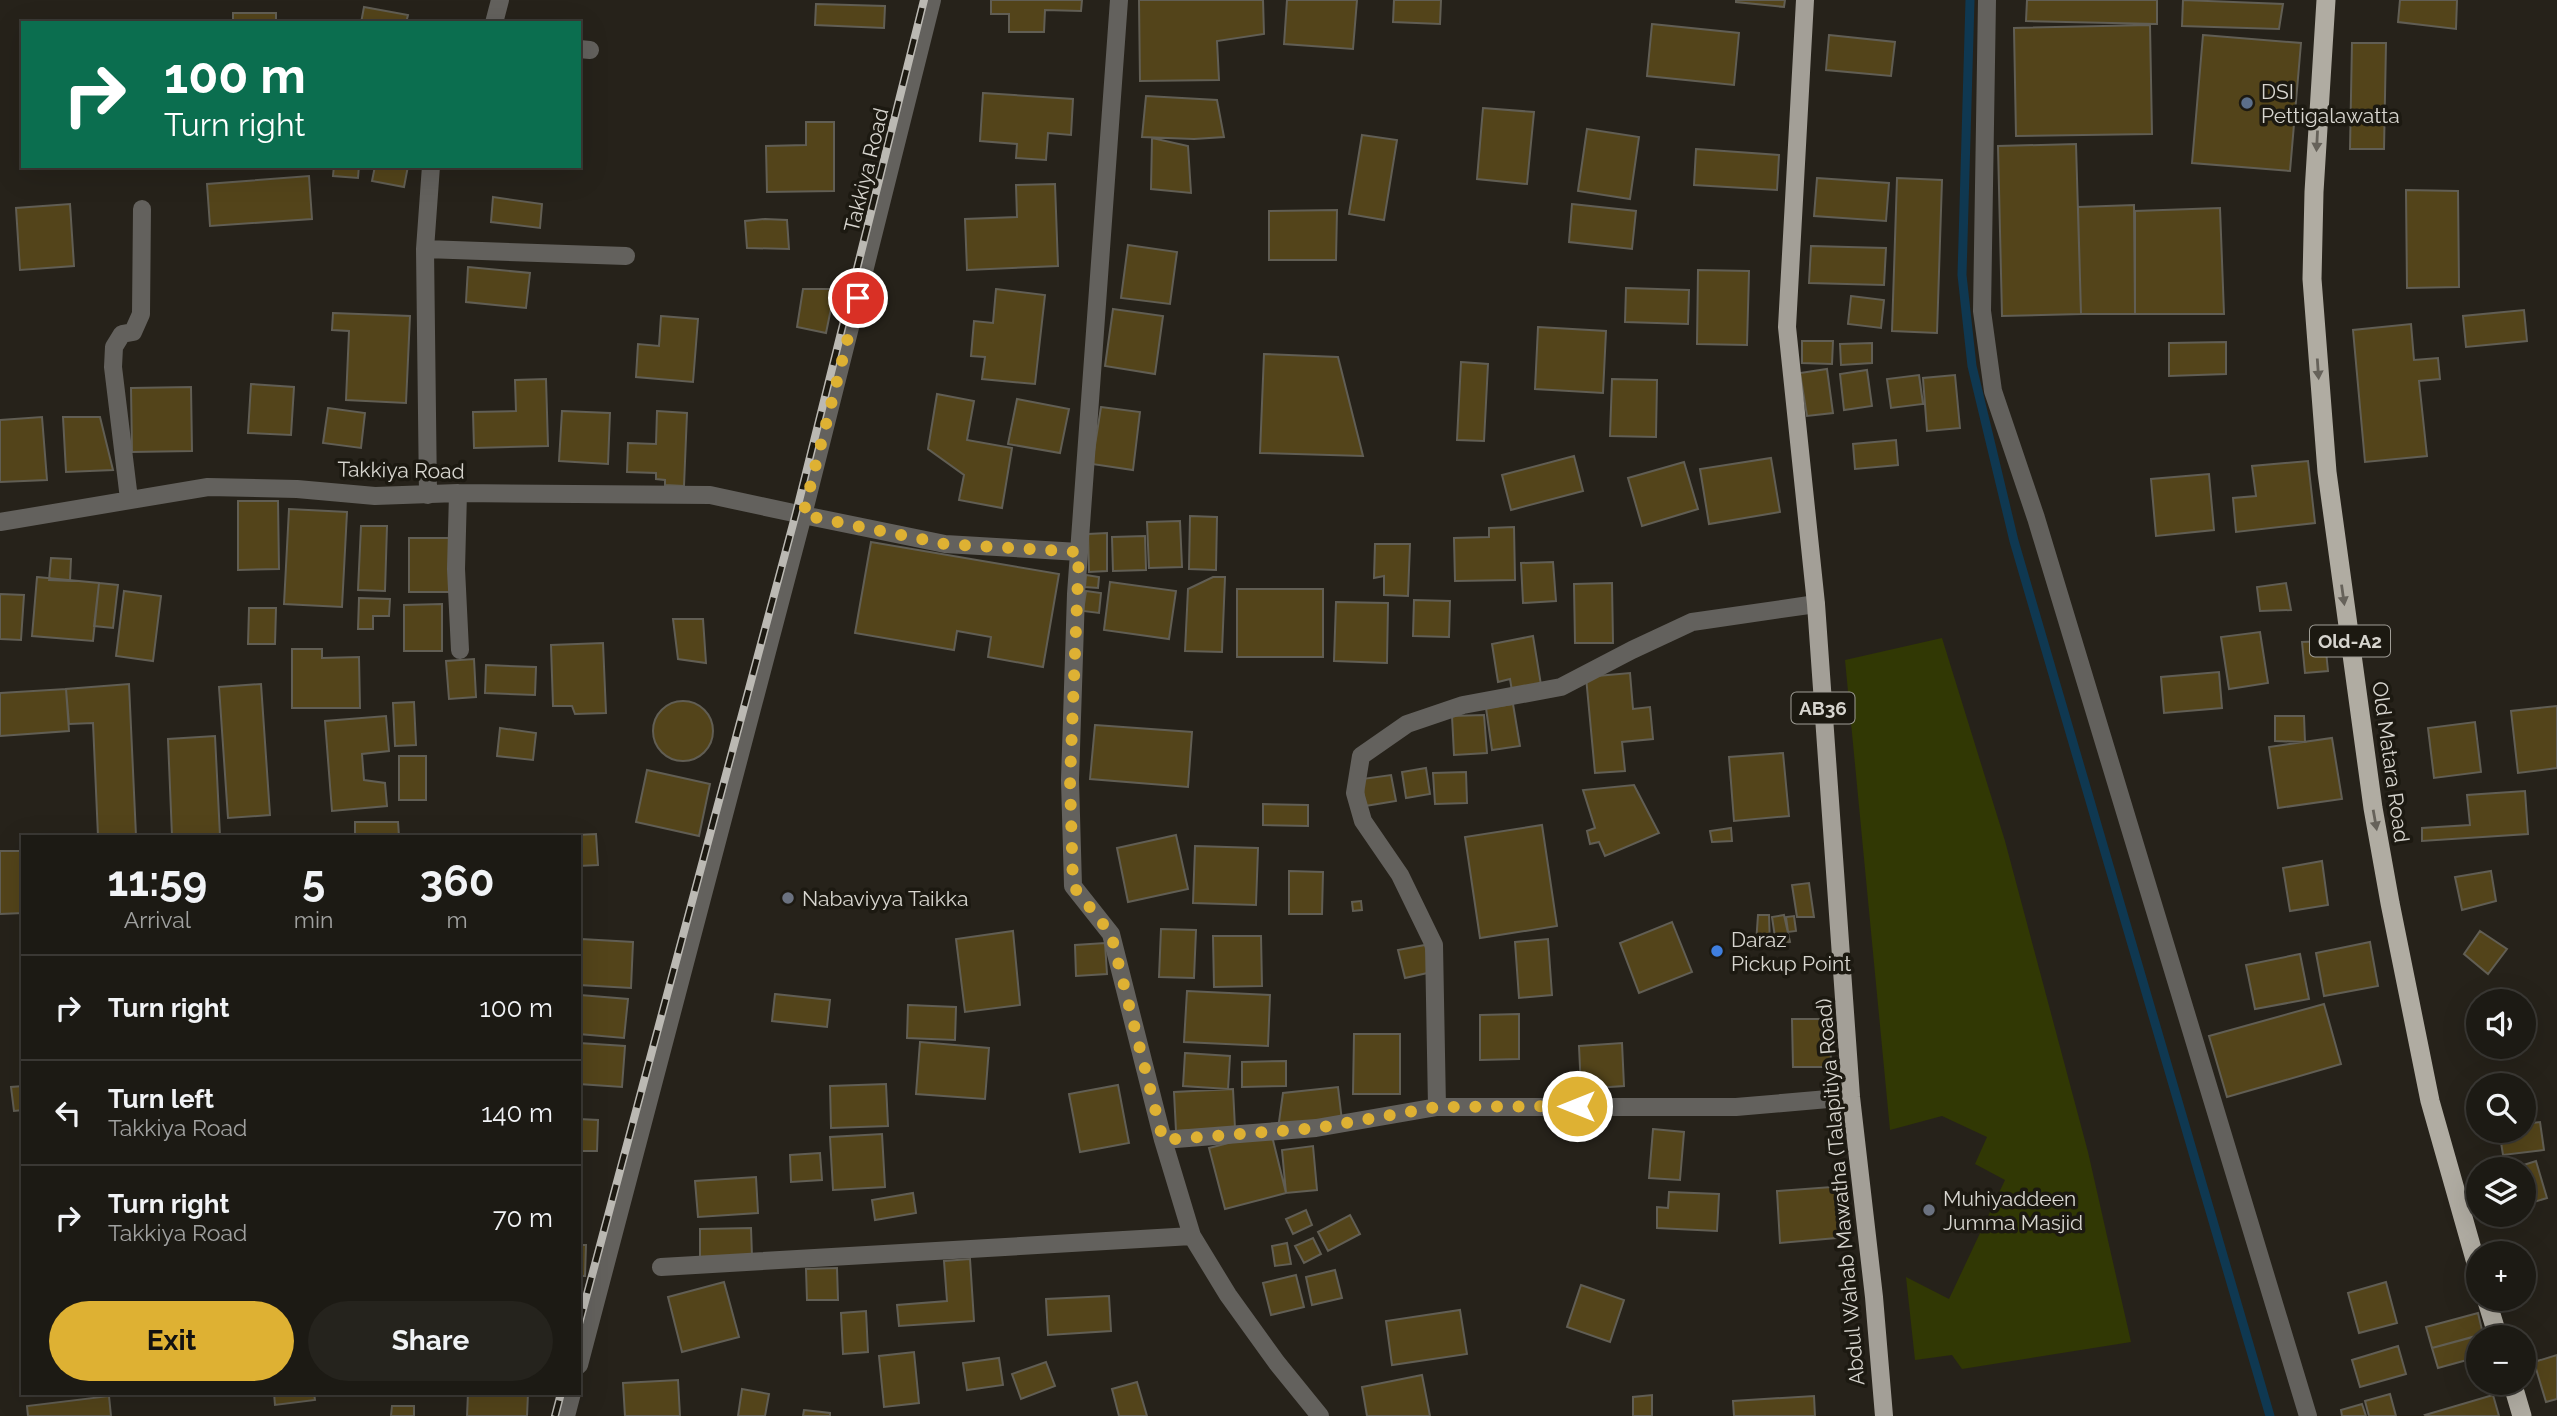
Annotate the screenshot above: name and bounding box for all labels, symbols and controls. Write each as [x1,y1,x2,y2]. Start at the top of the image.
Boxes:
text: 100 m [164,47,306,104]
icon: right [49,49,140,140]
place label: DSI Pettigalawatta [2261,79,2400,128]
marker: DSI Pettigalawatta [2239,95,2255,111]
street label: Takkiya Road [838,105,894,235]
text: Turn right [164,106,305,143]
one-way arrow [2311,131,2322,153]
pin [828,268,888,328]
icon: arrive [839,279,877,317]
one-way arrow [2313,358,2324,380]
street label: Takkiya Road [337,456,465,484]
one-way arrow [2338,584,2349,606]
road number: Old-A2 [2310,626,2390,656]
street label: Old Matara Road [2367,680,2415,844]
road number: AB36 [1792,692,1854,723]
one-way arrow [2370,809,2381,831]
text: 11:59 [107,857,207,906]
text: 5 [302,857,325,906]
text: 360 [420,857,495,906]
place label: Nabaviyya Taikka [802,886,968,911]
marker: Nabaviyya Taikka [780,890,796,906]
text: Arrival [124,906,191,933]
text: min [294,906,333,933]
text: m [447,906,468,933]
place label: Daraz Pickup Point [1731,927,1851,976]
marker: Daraz Pickup Point [1709,943,1725,959]
icon: right [49,989,87,1027]
map controls [2466,989,2536,1395]
button: sound [2466,989,2536,1059]
text: Turn right [108,993,229,1023]
text: 100 m [480,993,553,1023]
street label: Abdul Wahab Mawatha (Talapitiya Road) [1811,998,1869,1386]
position arrow [1540,1069,1614,1143]
button: search [2466,1073,2536,1143]
text: Turn left [108,1084,214,1114]
icon: left [49,1094,87,1132]
text: 140 m [481,1098,553,1128]
text: Takkiya Road [108,1114,247,1141]
button: layers [2466,1157,2536,1227]
place label: Muhiyaddeen Jumma Masjid [1943,1186,2083,1235]
text: Turn right [108,1189,229,1219]
icon: right [49,1199,87,1237]
marker: Muhiyaddeen Jumma Masjid [1921,1202,1937,1218]
text: 70 m [493,1203,553,1233]
text: Takkiya Road [108,1219,247,1246]
button: + [2466,1241,2536,1311]
button: Exit [49,1301,294,1381]
button: Share [308,1301,553,1381]
button: − [2466,1325,2536,1395]

